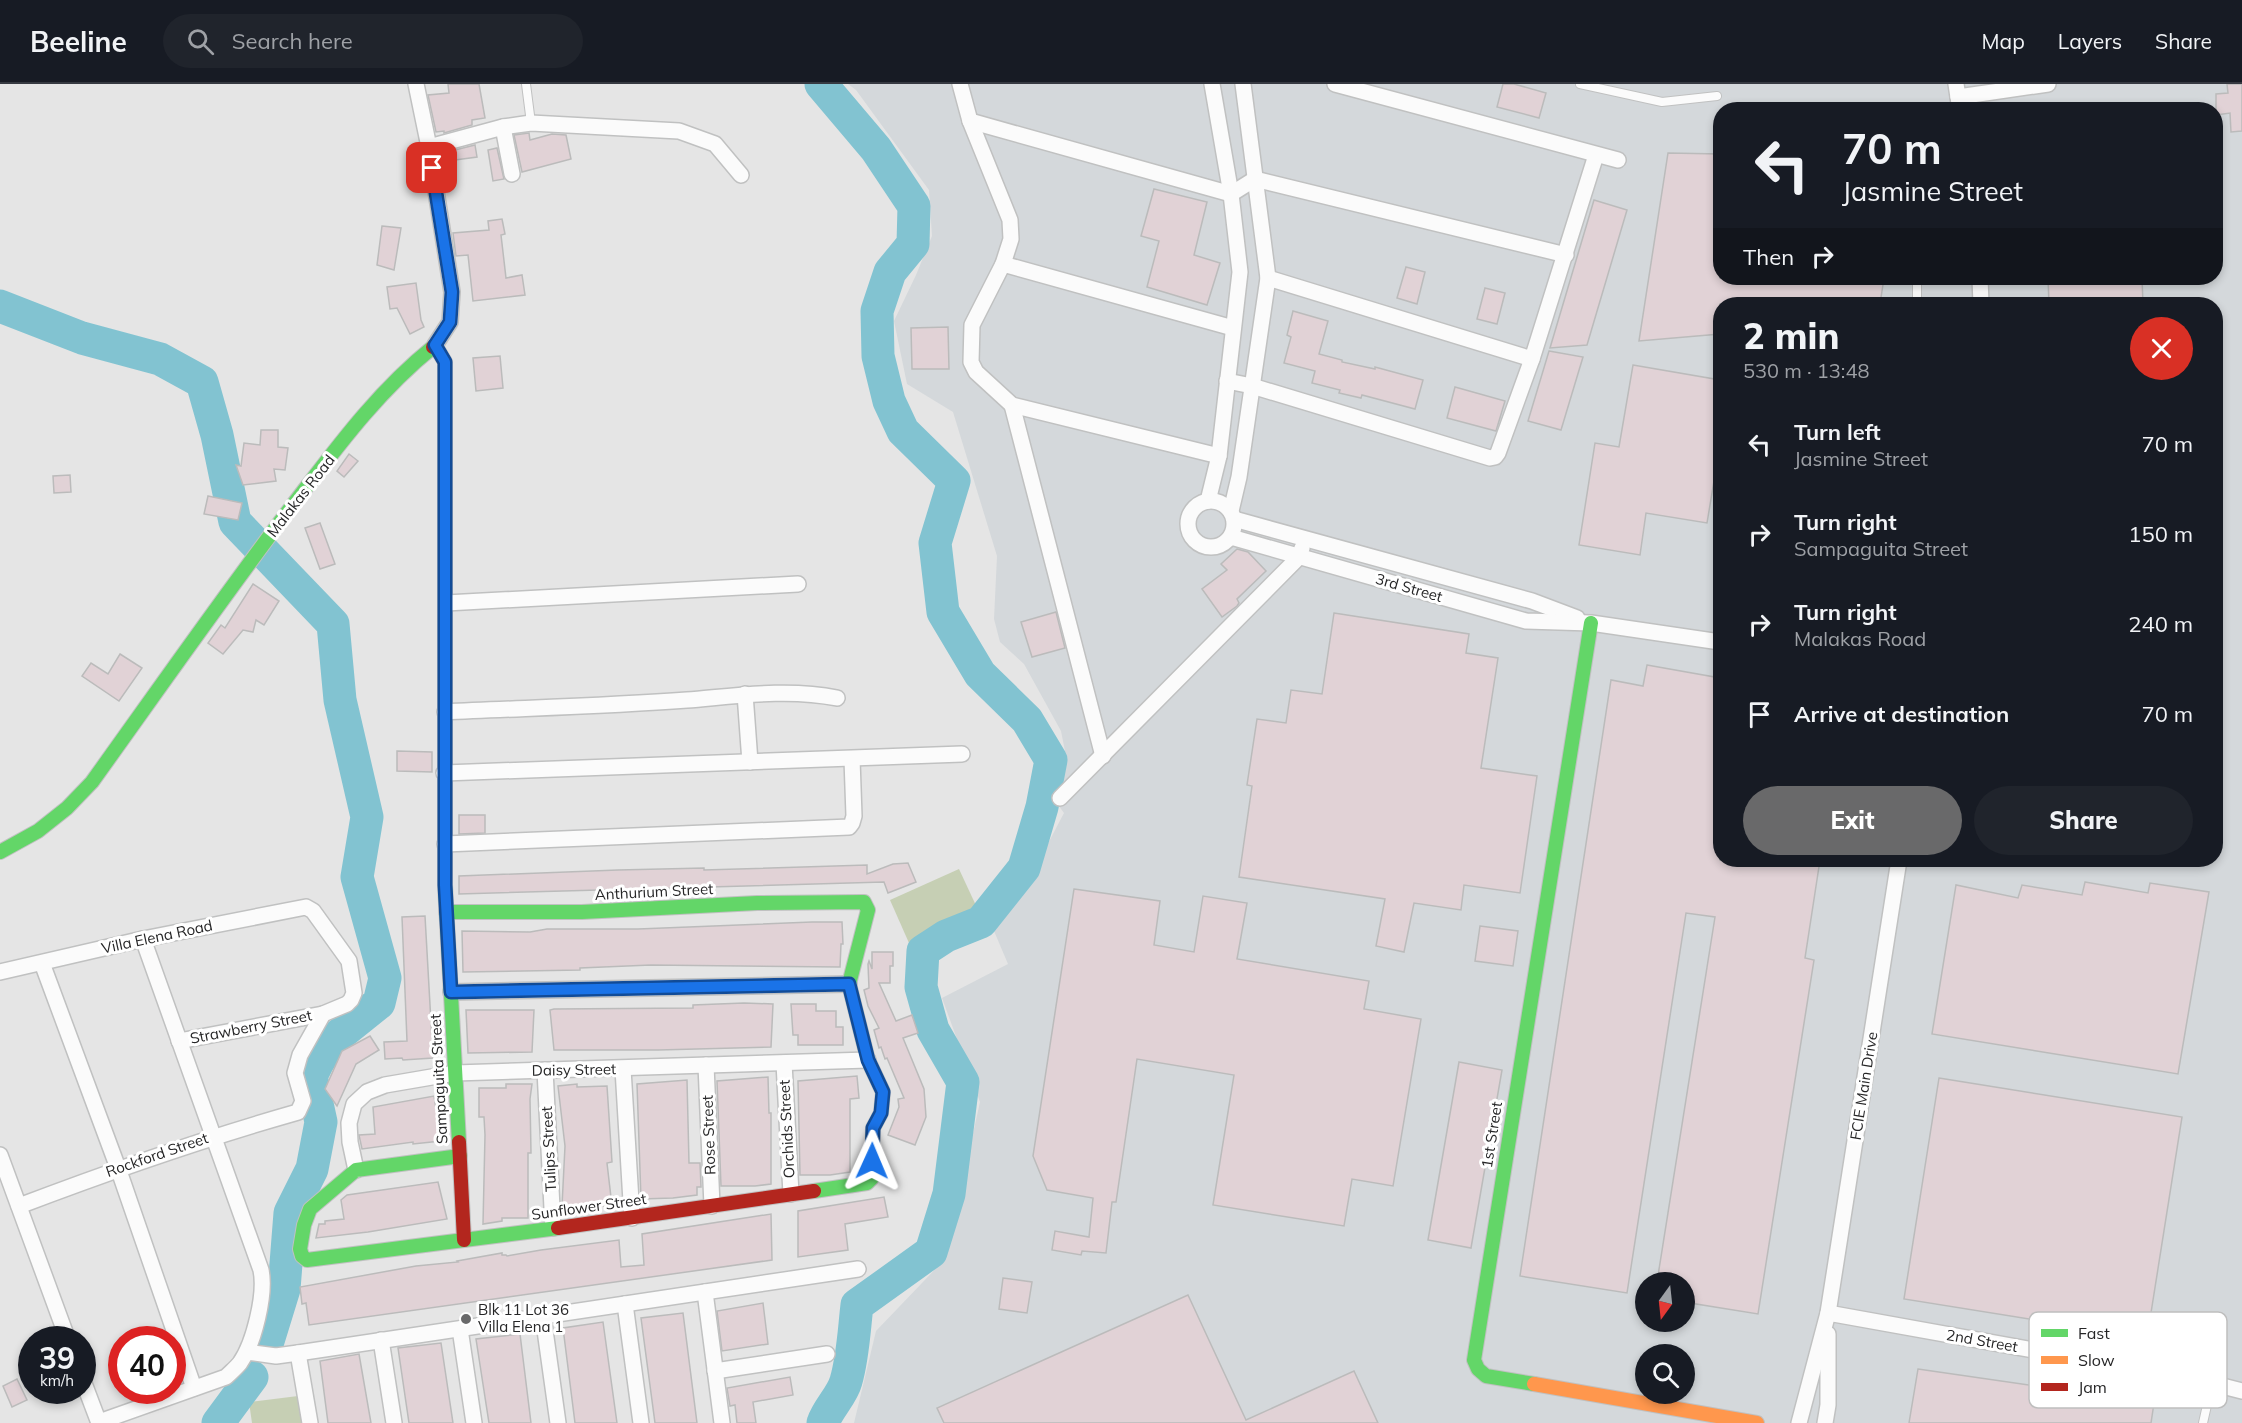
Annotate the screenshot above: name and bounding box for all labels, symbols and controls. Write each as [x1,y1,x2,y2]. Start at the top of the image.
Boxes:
search box [163,14,583,68]
text: Beeline [30,24,127,59]
icon: search [184,25,217,58]
text: Search here [232,27,353,55]
text: Map [1982,28,2025,54]
text: Layers [2058,28,2122,54]
text: Share [2155,28,2212,54]
text: 70 m [1842,122,1942,175]
icon: left [1743,126,1821,204]
pin [406,142,457,193]
icon: arrive [415,151,448,184]
text: Jasmine Street [1842,174,2023,208]
icon: right [1806,240,1839,273]
text: Then [1743,243,1794,271]
text: 2 min [1743,313,1839,358]
button: close [2130,317,2193,380]
text: 530 m · 13:48 [1743,358,1869,383]
text: Turn left [1794,418,1881,446]
icon: left [1743,428,1776,461]
text: 70 m [2142,430,2193,458]
text: Jasmine Street [1794,446,1928,471]
street label: Malakas Road [263,451,339,541]
text: Turn right [1794,508,1897,536]
icon: right [1743,518,1776,551]
text: 150 m [2128,520,2193,548]
text: Sampaguita Street [1794,536,1968,561]
street label: 3rd Street [1373,569,1445,606]
text: Turn right [1794,598,1897,626]
icon: right [1743,608,1776,641]
text: 240 m [2128,610,2193,638]
text: Malakas Road [1794,626,1926,651]
icon: arrive [1743,698,1776,731]
text: Arrive at destination [1794,700,2009,728]
text: 70 m [2142,700,2193,728]
button: Exit [1743,786,1962,855]
button: Share [1974,786,2193,855]
street label: Anthurium Street [594,879,714,904]
street label: Villa Elena Road [100,915,214,958]
street label: Strawberry Street [188,1005,313,1048]
street label: Sampaguita Street [426,1013,451,1145]
street label: FCIE Main Drive [1846,1030,1881,1141]
street label: Daisy Street [532,1059,616,1080]
street label: Orchids Street [774,1079,799,1179]
street label: Rose Street [698,1095,719,1175]
street label: 1st Street [1477,1100,1506,1170]
street label: Tulips Street [537,1106,560,1192]
street label: Rockford Street [103,1128,211,1181]
position arrow [840,1129,904,1193]
street label: Sunflower Street [530,1189,648,1224]
north arrow [1635,1272,1695,1332]
map controls [1635,1272,1695,1404]
place label: Blk 11 Lot 36 Villa Elena 1 [478,1300,569,1336]
marker: Blk 11 Lot 36 Villa Elena 1 [459,1312,473,1326]
legend [2029,1312,2227,1408]
text: Fast [2078,1323,2110,1343]
street label: 2nd Street [1945,1325,2019,1356]
speed limit sign: 40 [108,1326,186,1404]
text: 39 [39,1339,75,1377]
button: search [1635,1344,1695,1404]
text: Slow [2078,1350,2115,1370]
text: km/h [40,1371,74,1390]
text: Jam [2078,1377,2107,1397]

